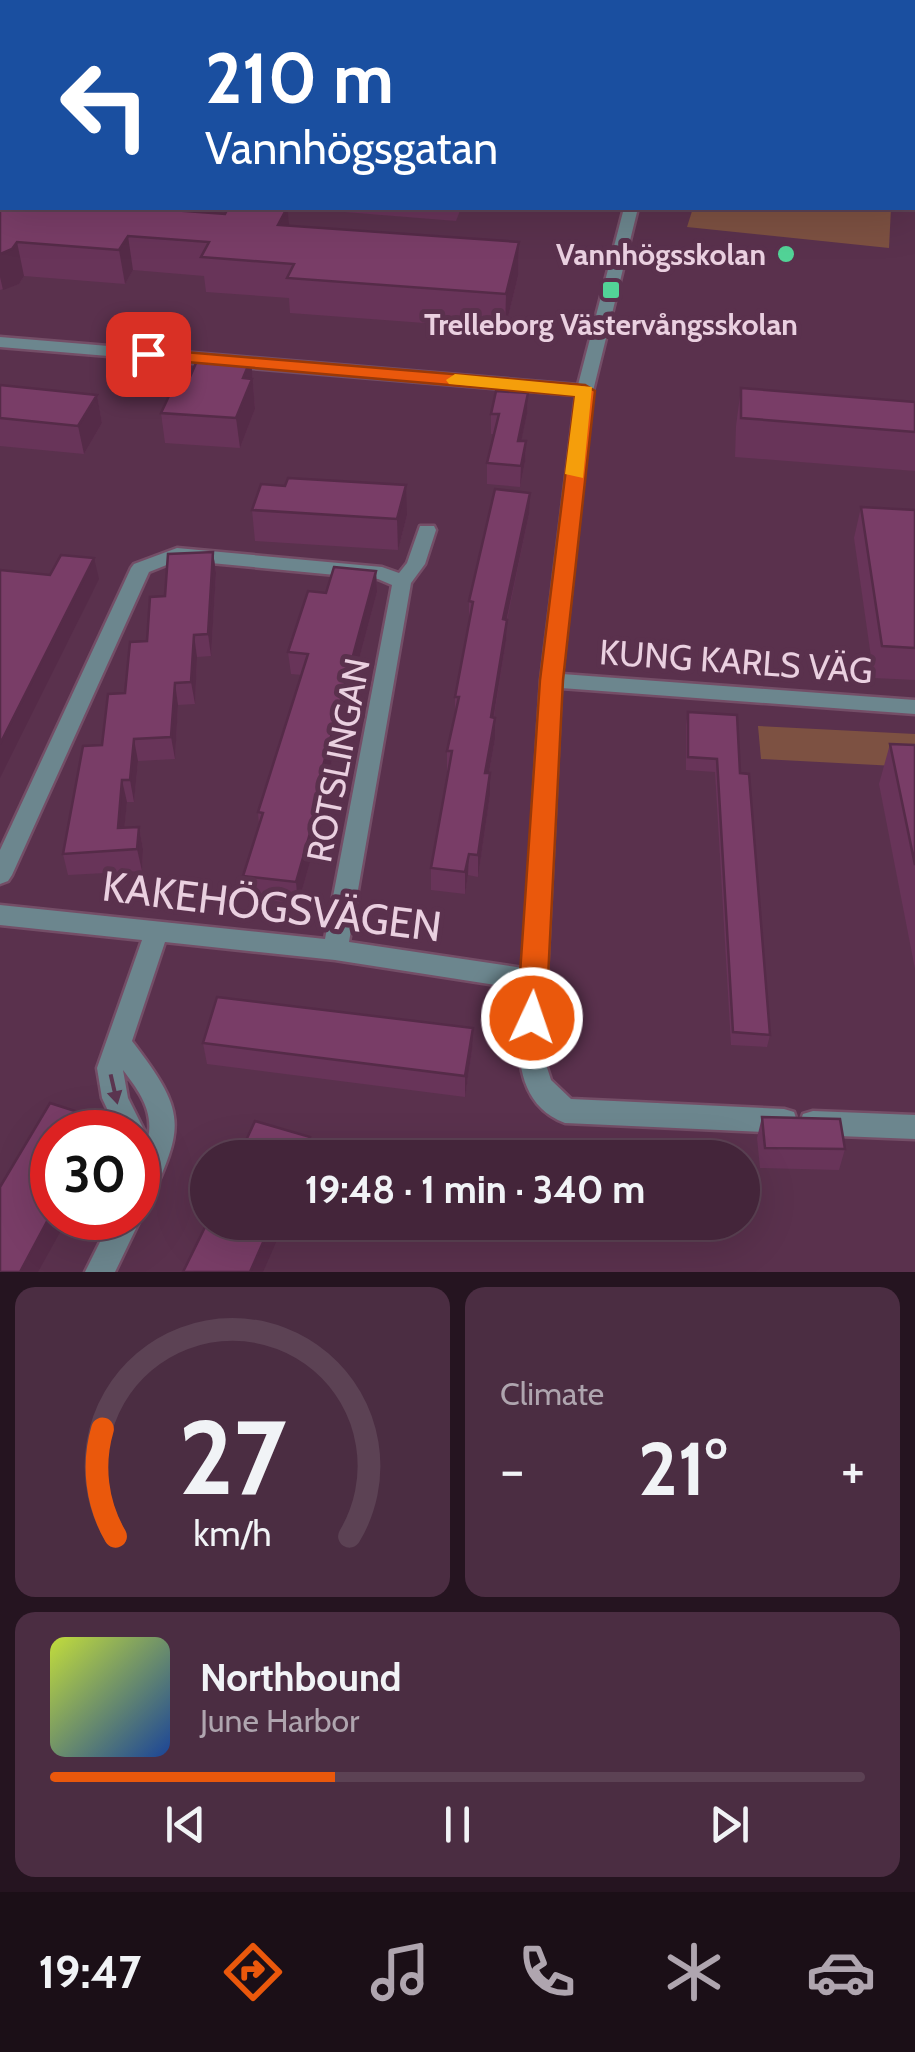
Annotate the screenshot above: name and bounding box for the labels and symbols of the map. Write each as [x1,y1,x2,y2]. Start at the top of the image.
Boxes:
place label: Vannhögsskolan [556,236,766,273]
marker: Vannhögsskolan [775,243,797,265]
marker: Trelleborg Västervångsskolan [600,279,622,301]
place label: Trelleborg Västervångsskolan [424,306,798,343]
pin [106,312,191,397]
street label: KUNG KARLS VÄG [598,630,874,692]
street label: ROTSLINGAN [297,654,379,866]
street label: KAKEHÖGSVÄGEN [99,859,445,953]
position arrow [480,966,584,1070]
one-way arrow [107,1074,122,1105]
speed limit sign: 30 [30,1110,160,1240]

